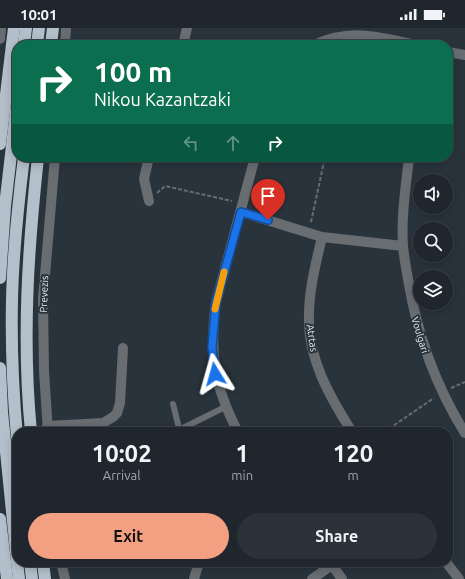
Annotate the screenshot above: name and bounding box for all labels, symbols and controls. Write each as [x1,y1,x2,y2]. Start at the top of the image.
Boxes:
text: 10:01 [20,6,58,23]
icon: right [28,56,80,108]
text: 100 m [94,56,172,87]
text: Nikou Kazantzaki [94,89,231,109]
icon: left [180,132,202,154]
icon: ahead [222,132,244,154]
icon: right [264,132,286,154]
map controls [413,174,453,310]
button: sound [413,174,453,214]
pin [251,179,285,220]
icon: arrive [257,185,279,207]
button: search [413,222,453,262]
button: layers [413,270,453,310]
street label: Prevezis [38,275,50,313]
street label: Voulgari [409,316,431,354]
street label: Atrtas [304,323,320,353]
position arrow [194,353,236,395]
text: 10:02 [92,440,152,467]
text: 1 [235,440,249,467]
text: 120 [333,440,373,467]
text: Arrival [103,468,141,482]
text: min [231,468,253,482]
text: m [347,468,359,482]
button: Exit [28,513,229,559]
button: Share [237,513,437,559]

